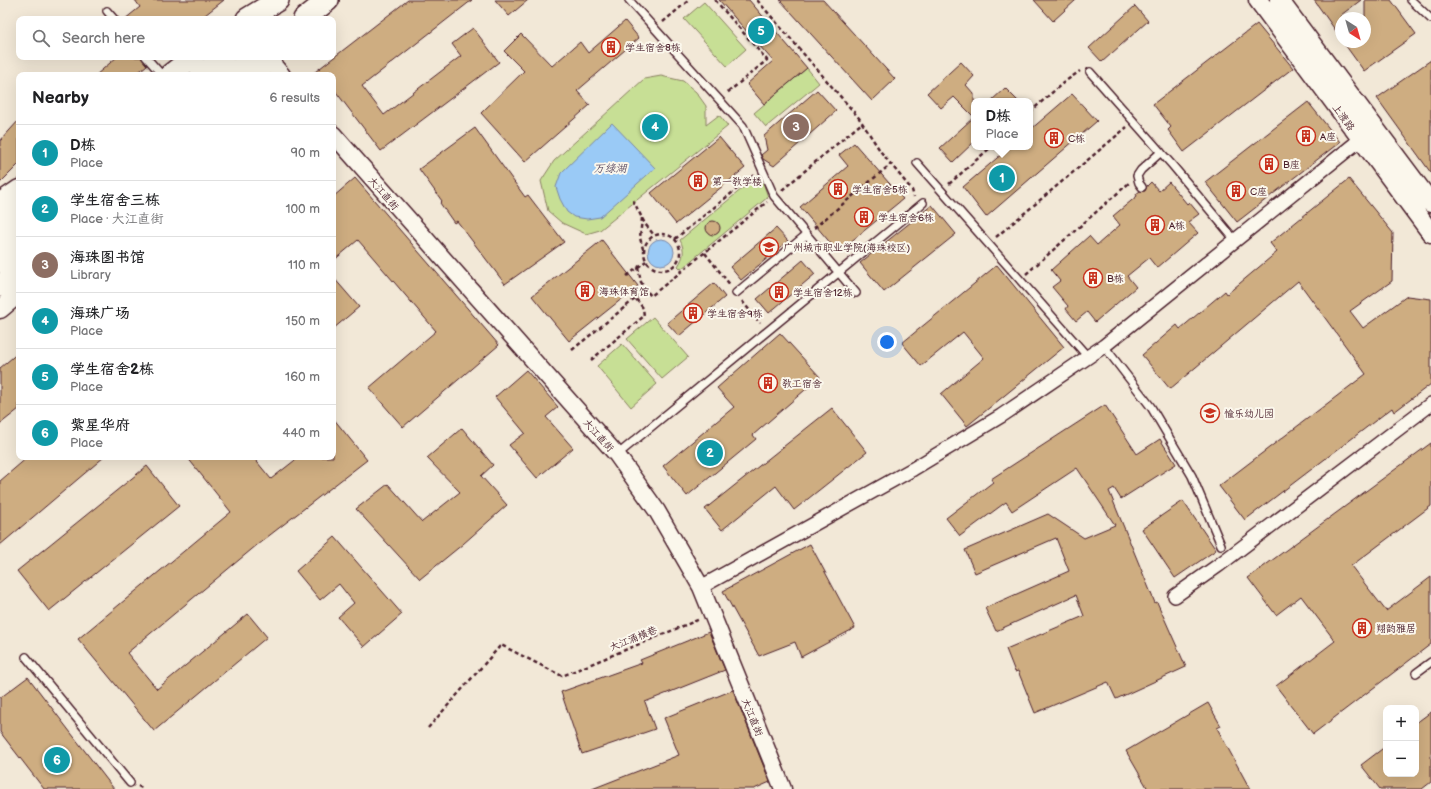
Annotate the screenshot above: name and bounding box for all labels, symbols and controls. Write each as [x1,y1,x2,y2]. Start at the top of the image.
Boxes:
north arrow [1335,12,1371,48]
search box [16,16,336,60]
pin: 5 [748,16,774,46]
icon: search [30,27,52,49]
text: Search here [62,29,145,48]
building icon: 学生宿舍8栋 [600,36,622,58]
place label: 学生宿舍8栋 [625,42,681,54]
text: Nearby [32,88,89,108]
text: 6 results [270,90,320,106]
popup [971,98,1033,150]
street label: 上渡路 [1330,102,1357,133]
text: D栋 [986,107,1011,126]
pin: 4 [642,112,668,142]
pin: 3 [783,112,809,142]
building icon: A座 [1295,125,1317,147]
text: Place [986,126,1018,142]
building icon: C栋 [1043,127,1065,149]
place label: A座 [1320,131,1336,143]
place label: C栋 [1068,133,1085,145]
text: D栋 [70,136,95,155]
text: 1 [42,145,48,161]
text: 90 m [291,145,320,161]
building icon: B座 [1258,153,1280,175]
text: Place [70,155,103,171]
place label: B座 [1283,159,1300,171]
water label: 万绿湖 [594,162,627,175]
pin: 1 [989,163,1015,193]
building icon: 第一教学楼 [687,170,709,192]
street label: 大江直街 [366,175,401,213]
place label: 第一教学楼 [712,176,762,188]
building icon: 学生宿舍5栋 [827,178,849,200]
building icon: C座 [1225,180,1247,202]
place label: 学生宿舍5栋 [852,184,908,196]
place label: C座 [1250,186,1267,198]
text: 学生宿舍三栋 [70,191,160,210]
text: 2 [41,201,49,217]
text: 100 m [285,201,320,217]
building icon: 学生宿舍6栋 [853,206,875,228]
text: Place · 大江直街 [70,211,163,227]
place label: 学生宿舍6栋 [878,212,934,224]
building icon: A栋 [1144,214,1166,236]
place label: A栋 [1169,220,1185,232]
school or university icon: 广州城市职业学院(海珠校区) [758,236,780,258]
place label: 广州城市职业学院(海珠校区) [783,242,911,254]
text: 海珠图书馆 [70,248,145,267]
text: 3 [41,257,49,273]
text: 110 m [288,257,320,273]
text: Library [70,267,111,283]
building icon: B栋 [1082,267,1104,289]
place label: B栋 [1107,273,1124,285]
building icon: 海珠体育馆 [574,280,596,302]
building icon: 学生宿舍12栋 [768,281,790,303]
place label: 海珠体育馆 [599,286,649,298]
place label: 学生宿舍12栋 [793,287,853,299]
building icon: 学生宿舍9栋 [682,302,704,324]
text: 海珠广场 [70,304,130,323]
place label: 学生宿舍9栋 [707,308,763,320]
text: 4 [41,313,49,329]
text: 150 m [286,313,320,329]
text: Place [70,323,103,339]
your location [877,332,897,352]
text: 学生宿舍2栋 [70,360,154,379]
text: 5 [41,369,49,385]
text: 160 m [285,369,320,385]
building icon: 教工宿舍 [757,372,779,394]
place label: 教工宿舍 [782,378,822,390]
text: Place [70,379,103,395]
school or university icon: 愉乐幼儿园 [1199,402,1221,424]
place label: 愉乐幼儿园 [1224,408,1274,420]
text: 紫星华府 [70,416,130,435]
street label: 大江直街 [580,417,616,455]
text: 6 [41,425,49,441]
text: 440 m [282,425,320,441]
text: Place [70,435,103,451]
pin: 2 [697,438,723,468]
building icon: 翔韵雅居 [1351,617,1373,639]
place label: 翔韵雅居 [1376,623,1416,635]
street label: 大江涌横巷 [608,624,660,654]
street label: 大江直街 [739,697,765,738]
map controls [1383,705,1419,777]
button: + [1383,705,1419,741]
button: − [1383,741,1419,777]
pin: 6 [44,745,70,775]

